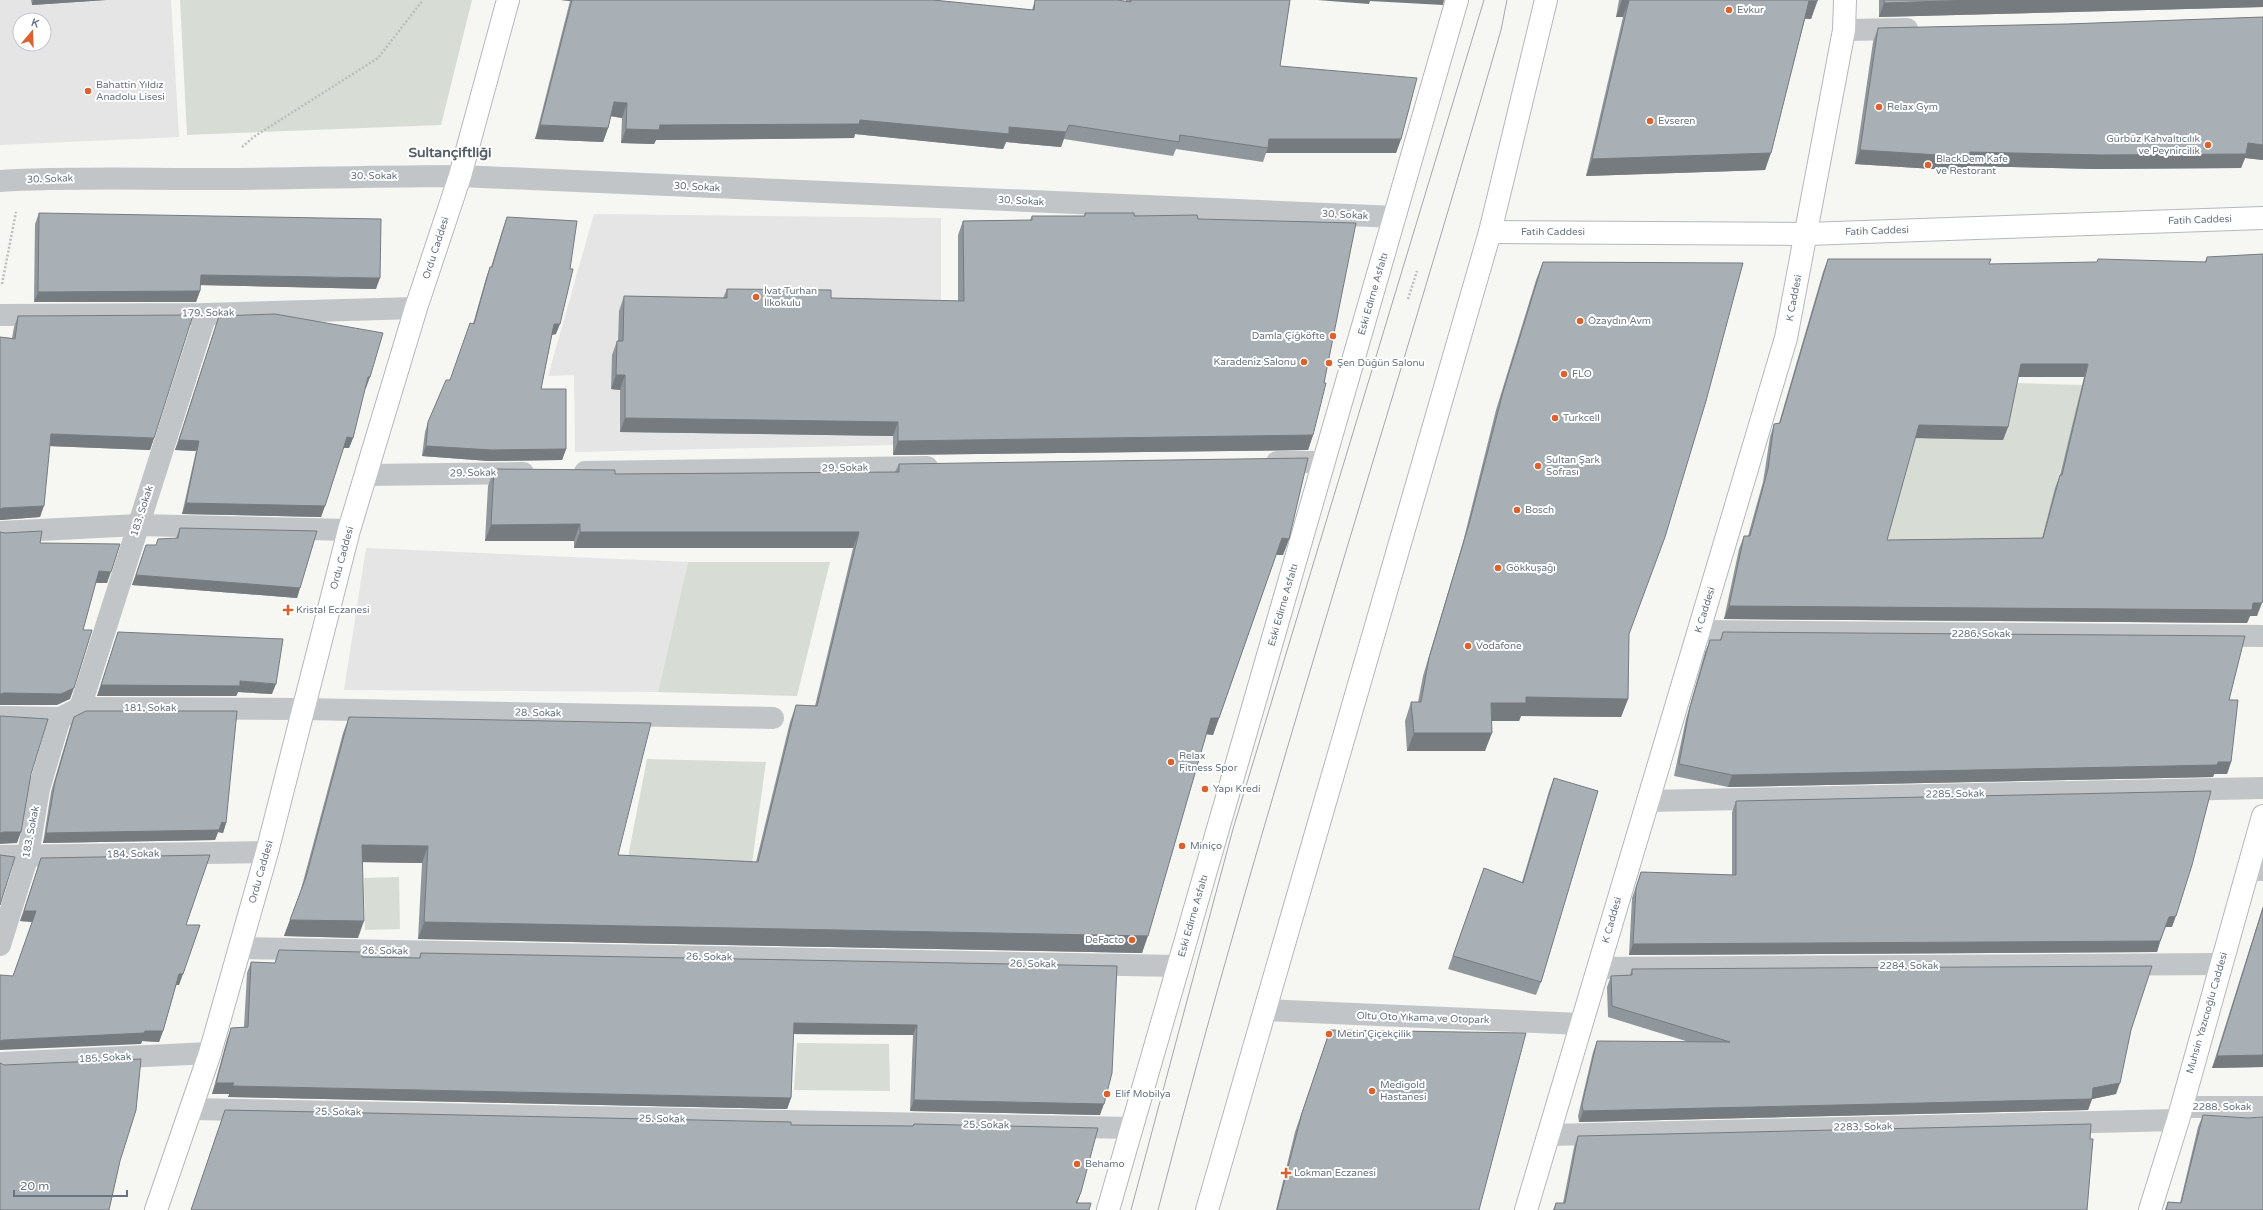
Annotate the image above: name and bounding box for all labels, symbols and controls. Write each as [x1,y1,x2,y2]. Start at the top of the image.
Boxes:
place label: Evkur [1737,4,1764,16]
marker: Evkur [1724,5,1734,15]
north arrow [12,12,52,52]
text: K [29,16,41,31]
place label: Bahattin Yıldız Anadolu Lisesi [96,79,165,103]
marker: Bahattin Yıldız Anadolu Lisesi [83,86,93,96]
place label: Relax Gym [1887,101,1938,113]
marker: Relax Gym [1874,102,1884,112]
place label: Evseren [1658,115,1695,127]
marker: Evseren [1645,116,1655,126]
place label: Gürbüz Kahvaltıcılık ve Peynircilik [2106,133,2201,157]
marker: Gürbüz Kahvaltıcılık ve Peynircilik [2203,140,2213,150]
district label: Sultançiftliği [408,144,492,161]
place label: BlackDem Kafe ve Restorant [1936,153,2008,177]
marker: BlackDem Kafe ve Restorant [1923,160,1933,170]
street label: 30. Sokak [351,170,398,182]
street label: 30. Sokak [27,172,74,186]
street label: 30. Sokak [674,180,721,194]
street label: 30. Sokak [998,194,1045,208]
street label: 30. Sokak [1322,208,1369,222]
street label: Fatih Caddesi [2168,213,2232,227]
street label: Ordu Caddesi [420,215,452,281]
street label: Fatih Caddesi [1845,224,1909,238]
street label: Fatih Caddesi [1521,226,1585,238]
street label: Eski Edirne Asfaltı [1355,251,1391,337]
street label: K Caddesi [1784,274,1804,322]
place label: İvat Turhan İlkokulu [764,285,817,309]
marker: İvat Turhan İlkokulu [751,292,761,302]
street label: 179. Sokak [182,307,235,319]
place label: Özaydın Avm [1588,315,1651,327]
marker: Özaydın Avm [1575,316,1585,326]
place label: Damla Çiğköfte [1252,330,1325,342]
marker: Damla Çiğköfte [1328,331,1338,341]
place label: Karadeniz Salonu [1214,356,1296,368]
marker: Karadeniz Salonu [1299,357,1309,367]
place label: Şen Düğün Salonu [1337,357,1425,369]
marker: Şen Düğün Salonu [1324,358,1334,368]
place label: FLO [1572,368,1592,380]
marker: FLO [1559,369,1569,379]
place label: Turkcell [1563,412,1600,424]
marker: Turkcell [1550,413,1560,423]
place label: Sultan Şark Sofrası [1546,454,1600,478]
marker: Sultan Şark Sofrası [1533,461,1543,471]
street label: 29. Sokak [822,462,869,474]
street label: 29. Sokak [450,467,497,479]
street label: 183. Sokak [128,484,156,538]
place label: Bosch [1525,504,1554,516]
marker: Bosch [1512,505,1522,515]
street label: Ordu Caddesi [328,525,356,591]
street label: Eski Edirne Asfaltı [1265,562,1301,648]
place label: Gökkuşağı [1506,562,1556,574]
marker: Gökkuşağı [1493,563,1503,573]
street label: K Caddesi [1692,586,1718,634]
place label: Kristal Eczanesi [296,604,370,616]
marker: Kristal Eczanesi [283,605,293,615]
street label: 2286. Sokak [1952,628,2011,640]
place label: Vodafone [1476,640,1522,652]
marker: Vodafone [1463,641,1473,651]
street label: 181. Sokak [124,702,177,714]
street label: 28. Sokak [515,707,562,719]
place label: Relax Fitness Spor [1179,750,1238,774]
marker: Relax Fitness Spor [1166,757,1176,767]
place label: Yapı Kredi [1213,783,1260,795]
marker: Yapı Kredi [1200,784,1210,794]
street label: 2285. Sokak [1925,787,1985,801]
street label: 183. Sokak [20,804,42,859]
street label: Ordu Caddesi [246,839,276,905]
place label: Miniço [1190,840,1222,852]
marker: Miniço [1177,841,1187,851]
street label: 184. Sokak [107,848,160,860]
street label: Eski Edirne Asfaltı [1175,873,1211,959]
street label: K Caddesi [1600,896,1624,944]
place label: DeFacto [1085,934,1124,946]
marker: DeFacto [1127,935,1137,945]
street label: 26. Sokak [362,945,409,957]
street label: 26. Sokak [686,951,733,963]
street label: Muhsin Yazıcıoğlu Caddesi [2184,951,2230,1075]
street label: 26. Sokak [1010,958,1057,970]
street label: 2284. Sokak [1880,960,1939,972]
street label: Oltu Oto Yıkama ve Otopark [1356,1010,1490,1026]
place label: Metin Çiçekçilik [1337,1028,1412,1040]
marker: Metin Çiçekçilik [1324,1029,1334,1039]
street label: 185. Sokak [78,1051,132,1065]
place label: Medigold Hastanesi [1380,1079,1426,1103]
marker: Medigold Hastanesi [1367,1086,1377,1096]
place label: Elif Mobilya [1115,1088,1171,1100]
marker: Elif Mobilya [1102,1089,1112,1099]
street label: 2288. Sokak [2193,1101,2252,1113]
street label: 25. Sokak [315,1106,362,1118]
street label: 25. Sokak [639,1113,686,1125]
street label: 25. Sokak [963,1119,1010,1131]
street label: 2283. Sokak [1833,1120,1893,1134]
place label: Behamo [1085,1158,1125,1170]
marker: Behamo [1072,1159,1082,1169]
place label: Lokman Eczanesi [1294,1167,1376,1179]
marker: Lokman Eczanesi [1281,1168,1291,1178]
scale bar [14,1172,127,1198]
text: 20 m [20,1179,49,1193]

